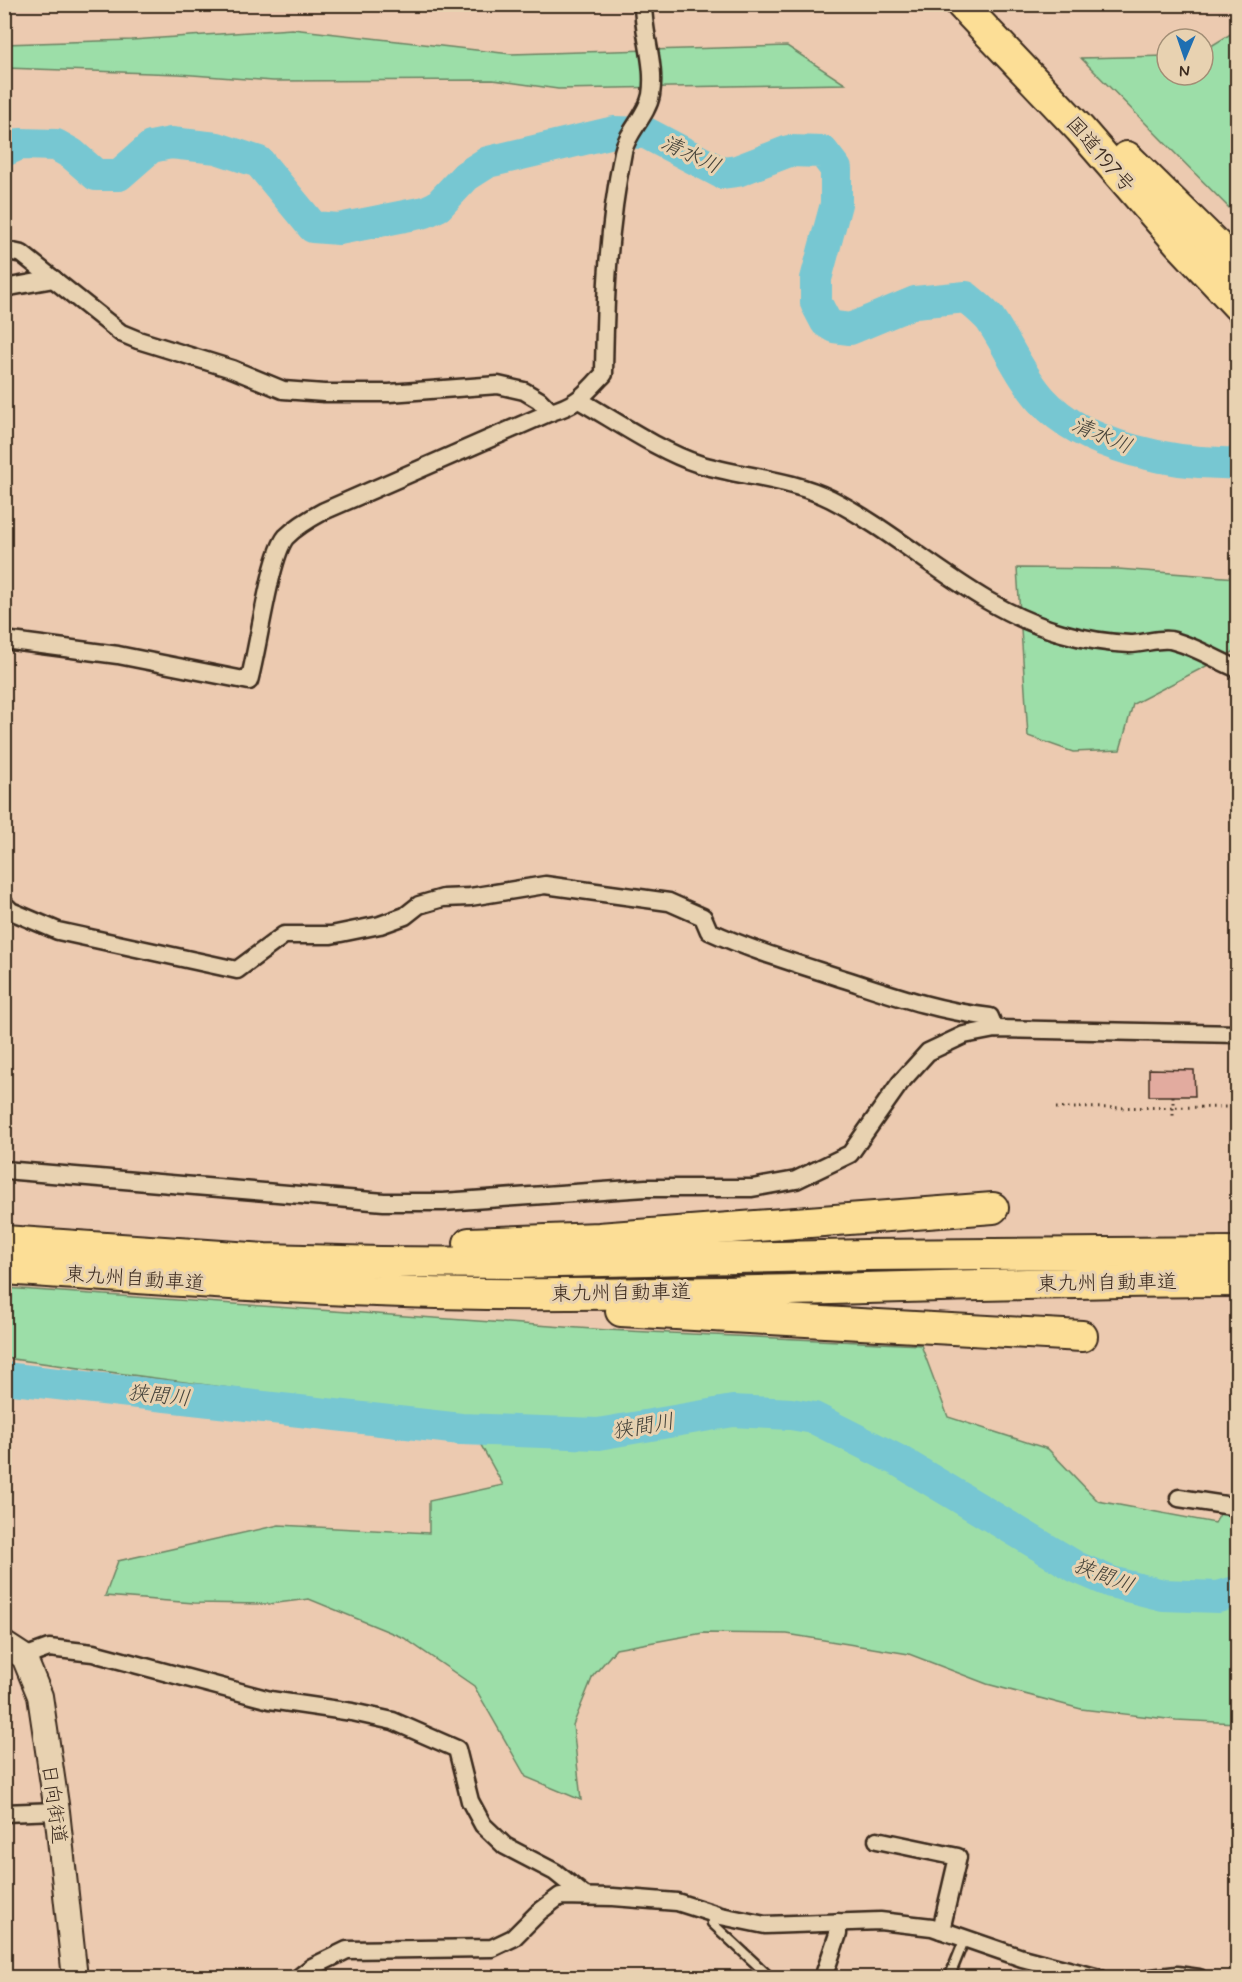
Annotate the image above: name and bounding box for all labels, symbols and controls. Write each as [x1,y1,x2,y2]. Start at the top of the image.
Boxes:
north arrow [1155,27,1215,87]
text: N [1179,60,1190,81]
street label: 国道197号 [1059,111,1140,199]
water label: 清水川 [656,129,725,181]
water label: 清水川 [1067,411,1136,461]
street label: 東九州自動車道 [64,1261,206,1298]
street label: 東九州自動車道 [1037,1269,1177,1298]
street label: 東九州自動車道 [551,1279,691,1308]
water label: 狭間川 [126,1379,192,1413]
water label: 狭間川 [610,1408,677,1446]
water label: 狭間川 [1069,1552,1138,1600]
street label: 日向街道 [35,1763,72,1846]

